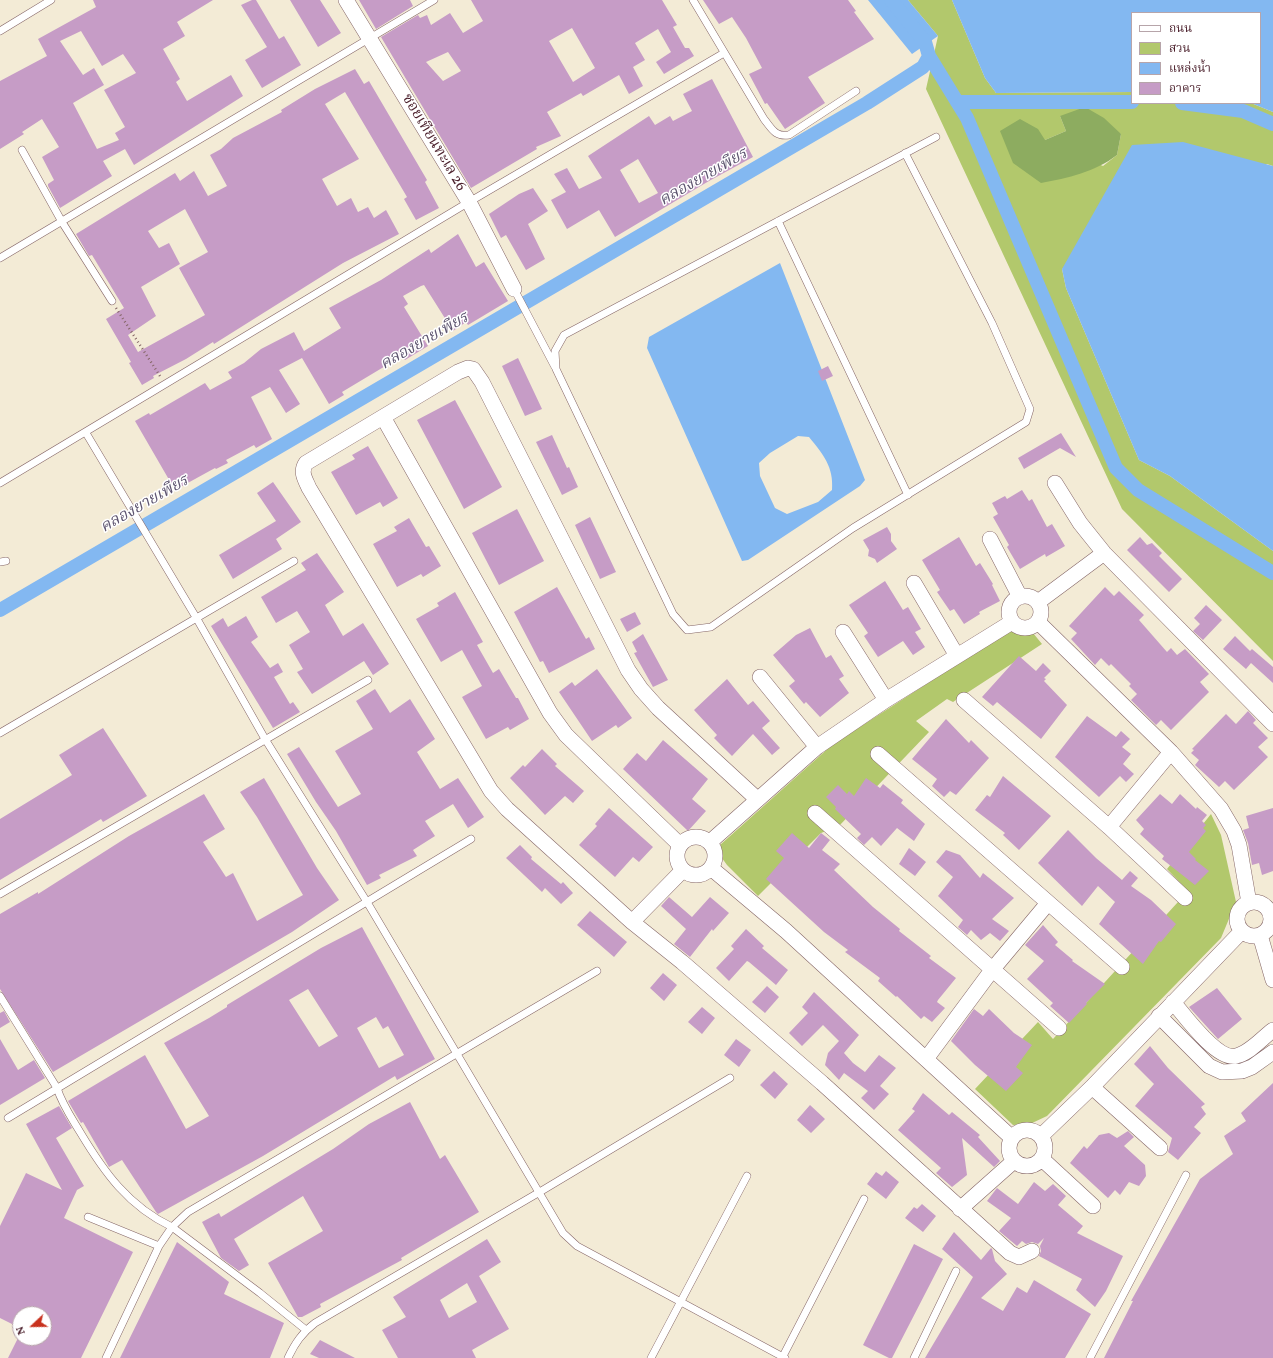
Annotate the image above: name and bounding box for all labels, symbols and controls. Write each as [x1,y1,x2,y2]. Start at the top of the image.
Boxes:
legend [1131,12,1261,104]
text: ถนน [1169,21,1192,37]
text: สวน [1169,41,1190,57]
text: แหล่งน้ำ [1169,61,1211,77]
text: อาคาร [1169,81,1201,97]
street label: ซอยเทียนทะเล 26 [397,91,469,195]
water label: คลองยายเพียร [657,145,751,211]
water label: คลองยายเพียร [378,309,472,375]
water label: คลองยายเพียร [98,472,192,538]
north arrow [12,1306,52,1346]
text: N [13,1324,30,1337]

